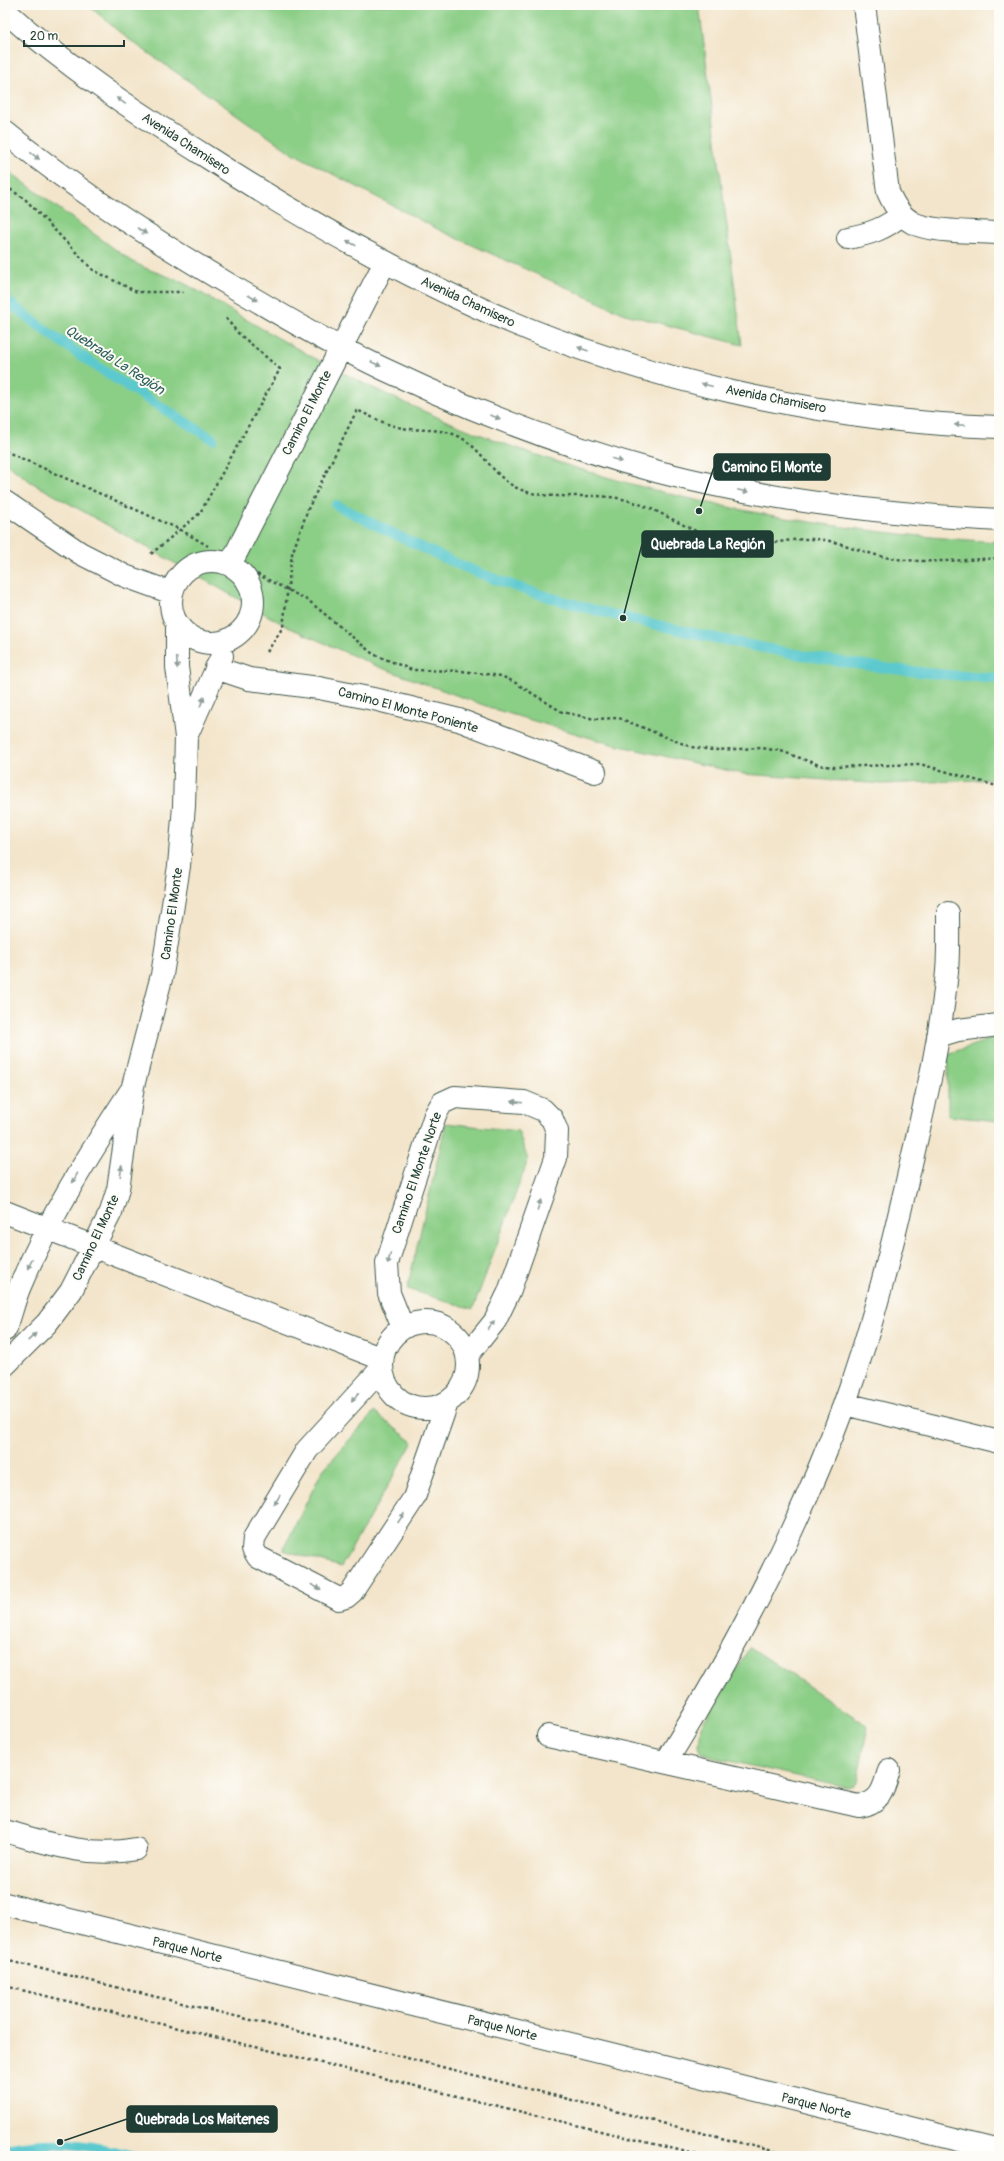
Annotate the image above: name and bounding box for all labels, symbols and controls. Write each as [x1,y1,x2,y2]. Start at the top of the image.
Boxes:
scale bar [24,22,124,48]
text: 20 m [30,29,59,44]
one-way arrow [116,97,126,105]
street label: Avenida Chamisero [139,109,233,179]
one-way arrow [30,152,41,161]
one-way arrow [137,227,147,235]
one-way arrow [345,240,356,247]
street label: Avenida Chamisero [418,273,518,331]
one-way arrow [247,295,259,302]
water label: Quebrada La Región [62,322,169,399]
one-way arrow [576,346,588,352]
one-way arrow [370,361,381,367]
street label: Camino El Monte [279,367,335,458]
street label: Avenida Chamisero [724,381,828,417]
one-way arrow [701,382,713,388]
one-way arrow [489,414,501,420]
one-way arrow [954,421,966,428]
callout: Camino El Monte [714,454,830,480]
one-way arrow [611,457,623,463]
text: Camino El Monte [722,459,823,476]
one-way arrow [737,488,749,494]
callout: Quebrada La Región [642,531,773,557]
text: Quebrada La Región [651,536,766,553]
one-way arrow [173,657,180,669]
street label: Camino El Monte Poniente [336,684,480,737]
one-way arrow [199,696,205,707]
street label: Camino El Monte [158,866,186,961]
one-way arrow [511,1098,523,1105]
street label: Camino El Monte Norte [389,1109,446,1236]
one-way arrow [118,1165,124,1177]
one-way arrow [71,1172,78,1184]
street label: Camino El Monte [69,1192,123,1284]
one-way arrow [537,1199,543,1211]
one-way arrow [386,1253,392,1265]
one-way arrow [27,1258,34,1270]
one-way arrow [487,1320,495,1331]
one-way arrow [27,1332,37,1342]
one-way arrow [350,1392,359,1403]
one-way arrow [273,1494,280,1506]
one-way arrow [397,1513,405,1523]
one-way arrow [310,1584,322,1590]
street label: Parque Norte [150,1934,224,1967]
street label: Parque Norte [465,2012,539,2045]
street label: Parque Norte [779,2090,853,2123]
callout: Quebrada Los Maitenes [127,2106,277,2132]
text: Quebrada Los Maitenes [135,2111,270,2128]

